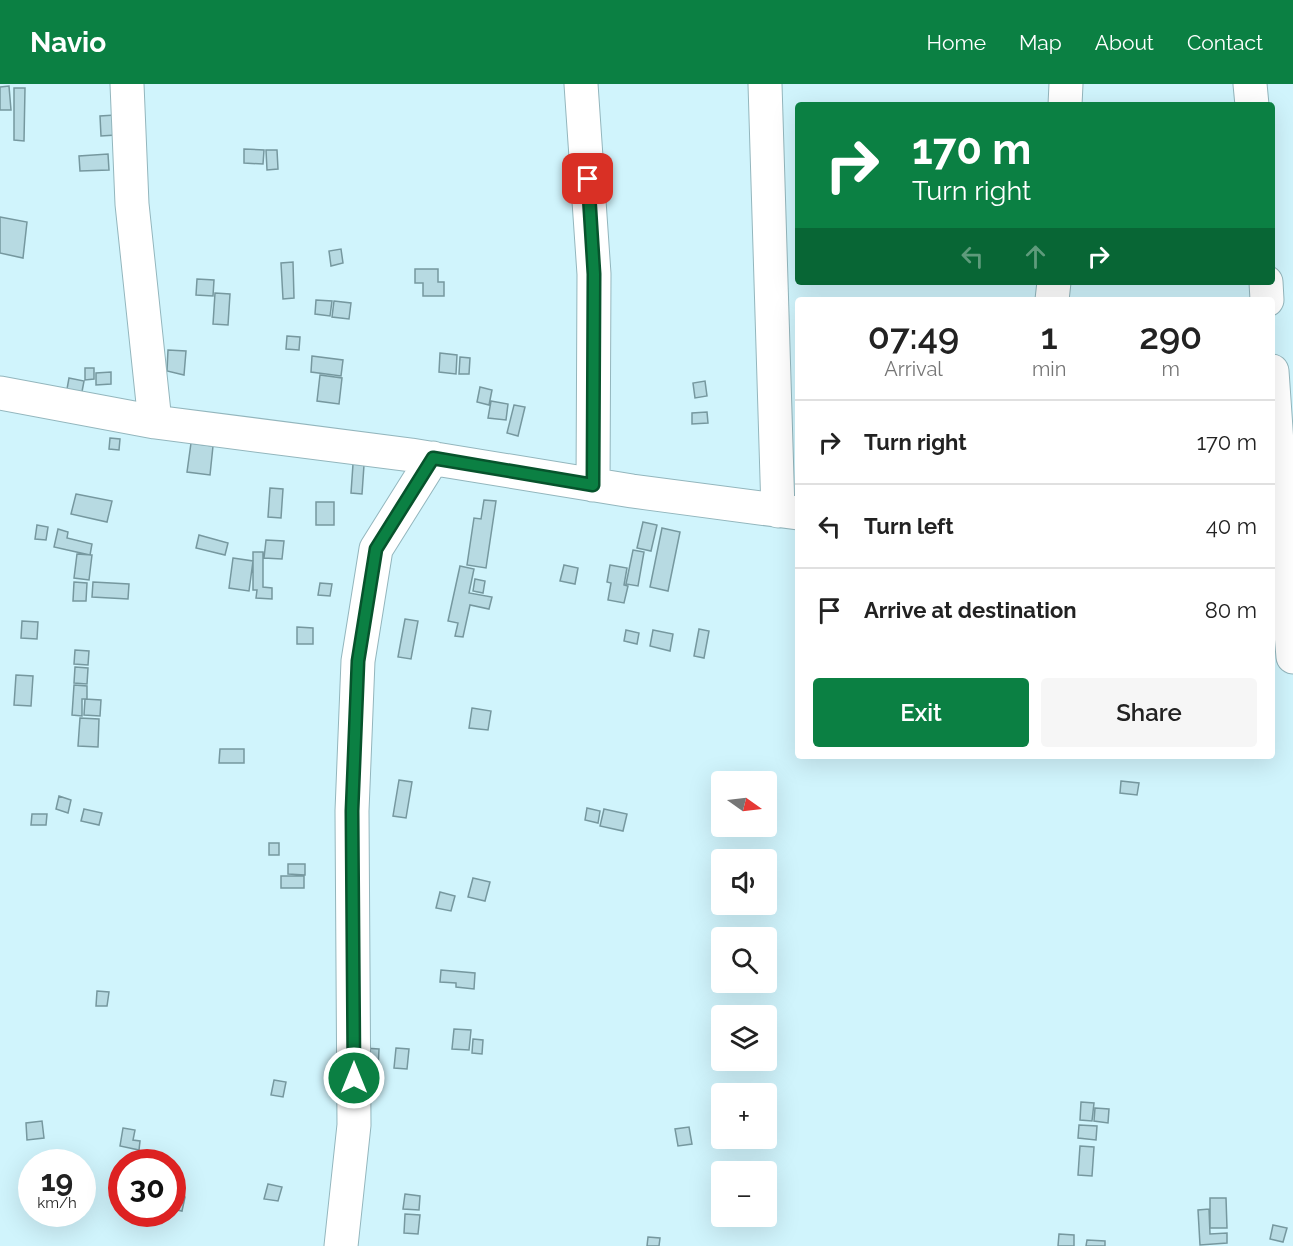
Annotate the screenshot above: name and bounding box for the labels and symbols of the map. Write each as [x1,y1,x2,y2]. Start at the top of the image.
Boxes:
pin [562,153,613,204]
north arrow [711,771,777,837]
position arrow [322,1046,386,1110]
speed limit sign: 30 [108,1149,186,1227]

